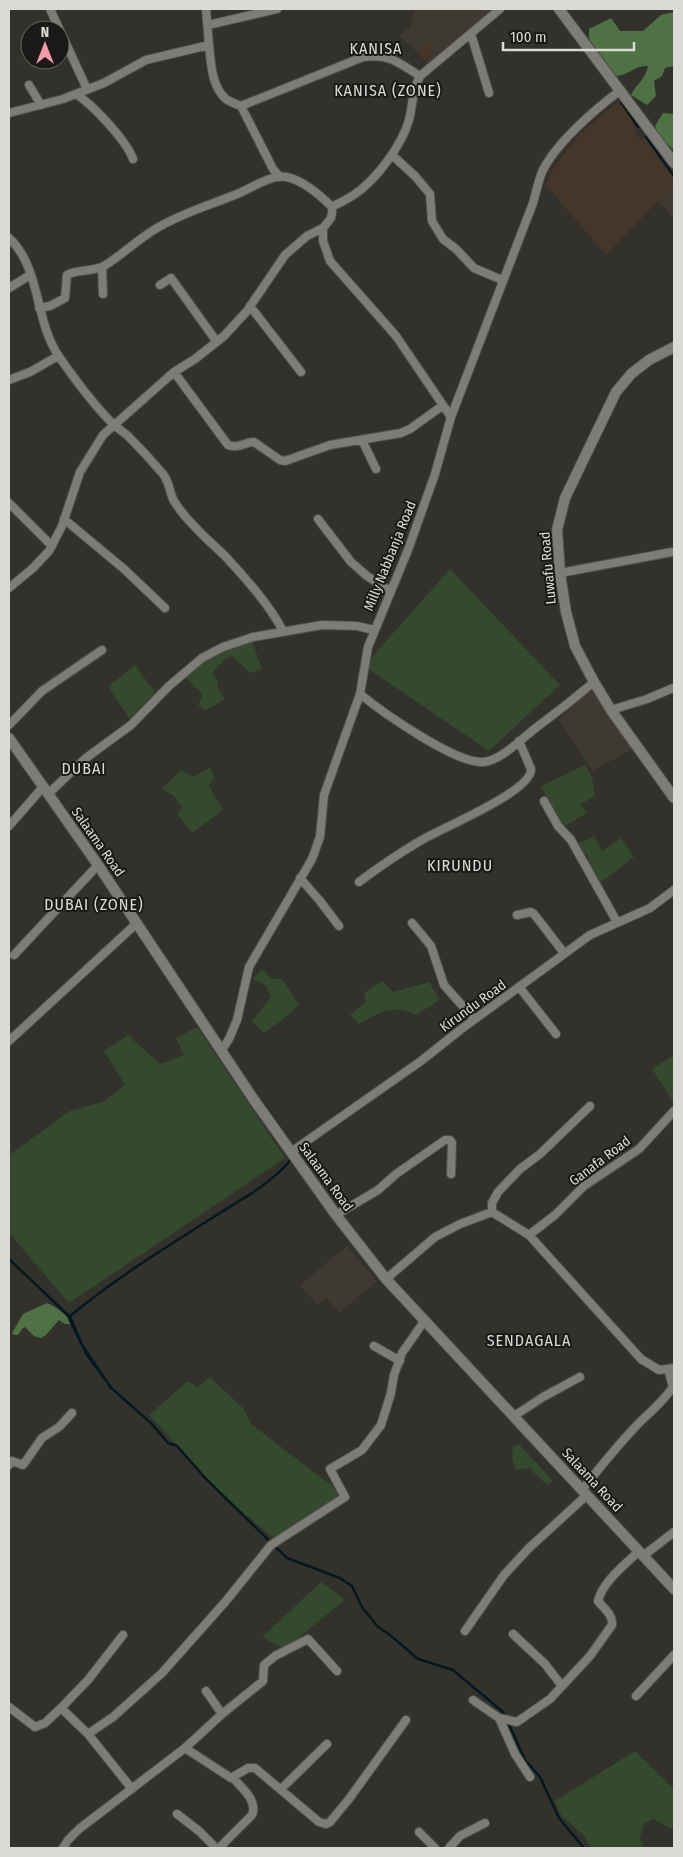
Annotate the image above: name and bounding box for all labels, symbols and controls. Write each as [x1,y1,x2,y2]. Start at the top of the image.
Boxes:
north arrow [20,20,70,70]
scale bar [503,20,634,52]
text: N [41,24,49,41]
text: 100 m [510,28,547,46]
district label: KANISA [349,39,403,58]
district label: KANISA (ZONE) [334,81,442,100]
street label: Milly Nabbanja Road [360,498,420,614]
street label: Luwafu Road [536,531,560,605]
district label: DUBAI [62,759,106,778]
street label: Salaama Road [68,804,128,880]
district label: KIRUNDU [427,856,493,875]
district label: DUBAI (ZONE) [44,895,144,914]
street label: Kirundu Road [437,976,509,1036]
street label: Ganafa Road [566,1132,634,1190]
street label: Salaama Road [295,1139,357,1215]
district label: SENDAGALA [487,1331,571,1350]
street label: Salaama Road [558,1445,626,1515]

